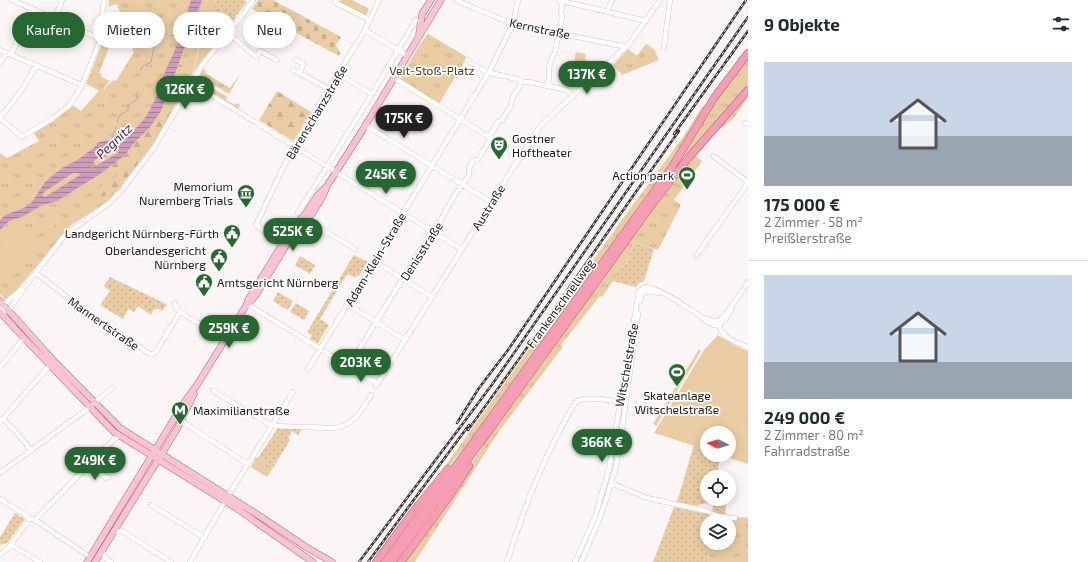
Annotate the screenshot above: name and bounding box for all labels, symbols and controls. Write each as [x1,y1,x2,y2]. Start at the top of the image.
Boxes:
chip: Kaufen [12,12,85,48]
chip: Mieten [93,12,165,48]
chip: Filter [173,12,235,48]
chip: Neu [243,12,296,48]
icon: filters [1050,13,1072,35]
text: 9 Objekte [764,14,840,34]
street label: Kernstraße [508,15,572,41]
pin: 137K € [554,61,620,95]
street label: Bärenschanzstraße [282,62,350,162]
park label: Veit-Stoß-Platz [389,63,475,77]
text: 137K € [567,66,607,82]
pin: 126K € [152,76,218,110]
text: 126K € [165,81,205,97]
icon: home [882,88,954,160]
pin: 175K € [371,105,437,139]
text: 175K € [385,110,423,126]
water label: Pegnitz [93,120,136,162]
place label: Gostner Hoftheater [512,131,572,159]
theatre icon: Gostner Hoftheater [489,135,509,160]
pin: 245K € [353,161,419,195]
sports icon: Action park [677,165,697,190]
text: 245K € [365,166,407,182]
place label: Action park [612,168,674,182]
place label: Memorium Nuremberg Trials [139,179,233,207]
street label: Austraße [469,182,507,232]
museum icon: Memorium Nuremberg Trials [236,183,256,208]
text: 175 000 € [764,194,840,214]
street label: Adam-Klein-Straße [342,210,408,308]
text: 2 Zimmer · 58 m² [764,214,863,230]
pin: 525K € [260,218,326,252]
street label: Denisstraße [397,219,445,283]
public building icon: Landgericht Nürnberg-Fürth [222,223,242,248]
text: 525K € [272,223,314,239]
place label: Landgericht Nürnberg-Fürth [65,226,219,240]
text: Preißlerstraße [764,230,851,246]
place label: Oberlandesgericht Nürnberg [105,243,206,271]
public building icon: Oberlandesgericht Nürnberg [209,247,229,272]
street label: Frankenschnellweg [523,256,597,350]
public building icon: Amtsgericht Nürnberg [194,272,214,297]
place label: Amtsgericht Nürnberg [217,275,339,289]
street label: Mannertstraße [66,293,142,353]
icon: home [882,301,954,373]
pin: 259K € [196,315,262,349]
text: 259K € [208,320,250,336]
street label: Witschelstraße [612,322,640,408]
pin: 203K € [328,349,394,383]
text: 203K € [340,354,382,370]
sports icon: Skateanlage Witschelstraße [667,362,687,387]
place label: Skateanlage Witschelstraße [635,388,719,416]
metro station icon: Maximilianstraße [170,400,190,425]
place label: Maximilianstraße [193,403,290,417]
text: 249 000 € [764,407,845,427]
north arrow [700,426,736,462]
map controls [700,426,736,550]
text: 2 Zimmer · 80 m² [764,427,864,443]
pin: 366K € [569,429,635,463]
text: 366K € [581,434,623,450]
text: Fahrradstraße [764,443,850,459]
pin: 249K € [62,447,128,481]
text: 249K € [74,452,116,468]
button: locate [700,470,736,506]
button: layers [700,514,736,550]

